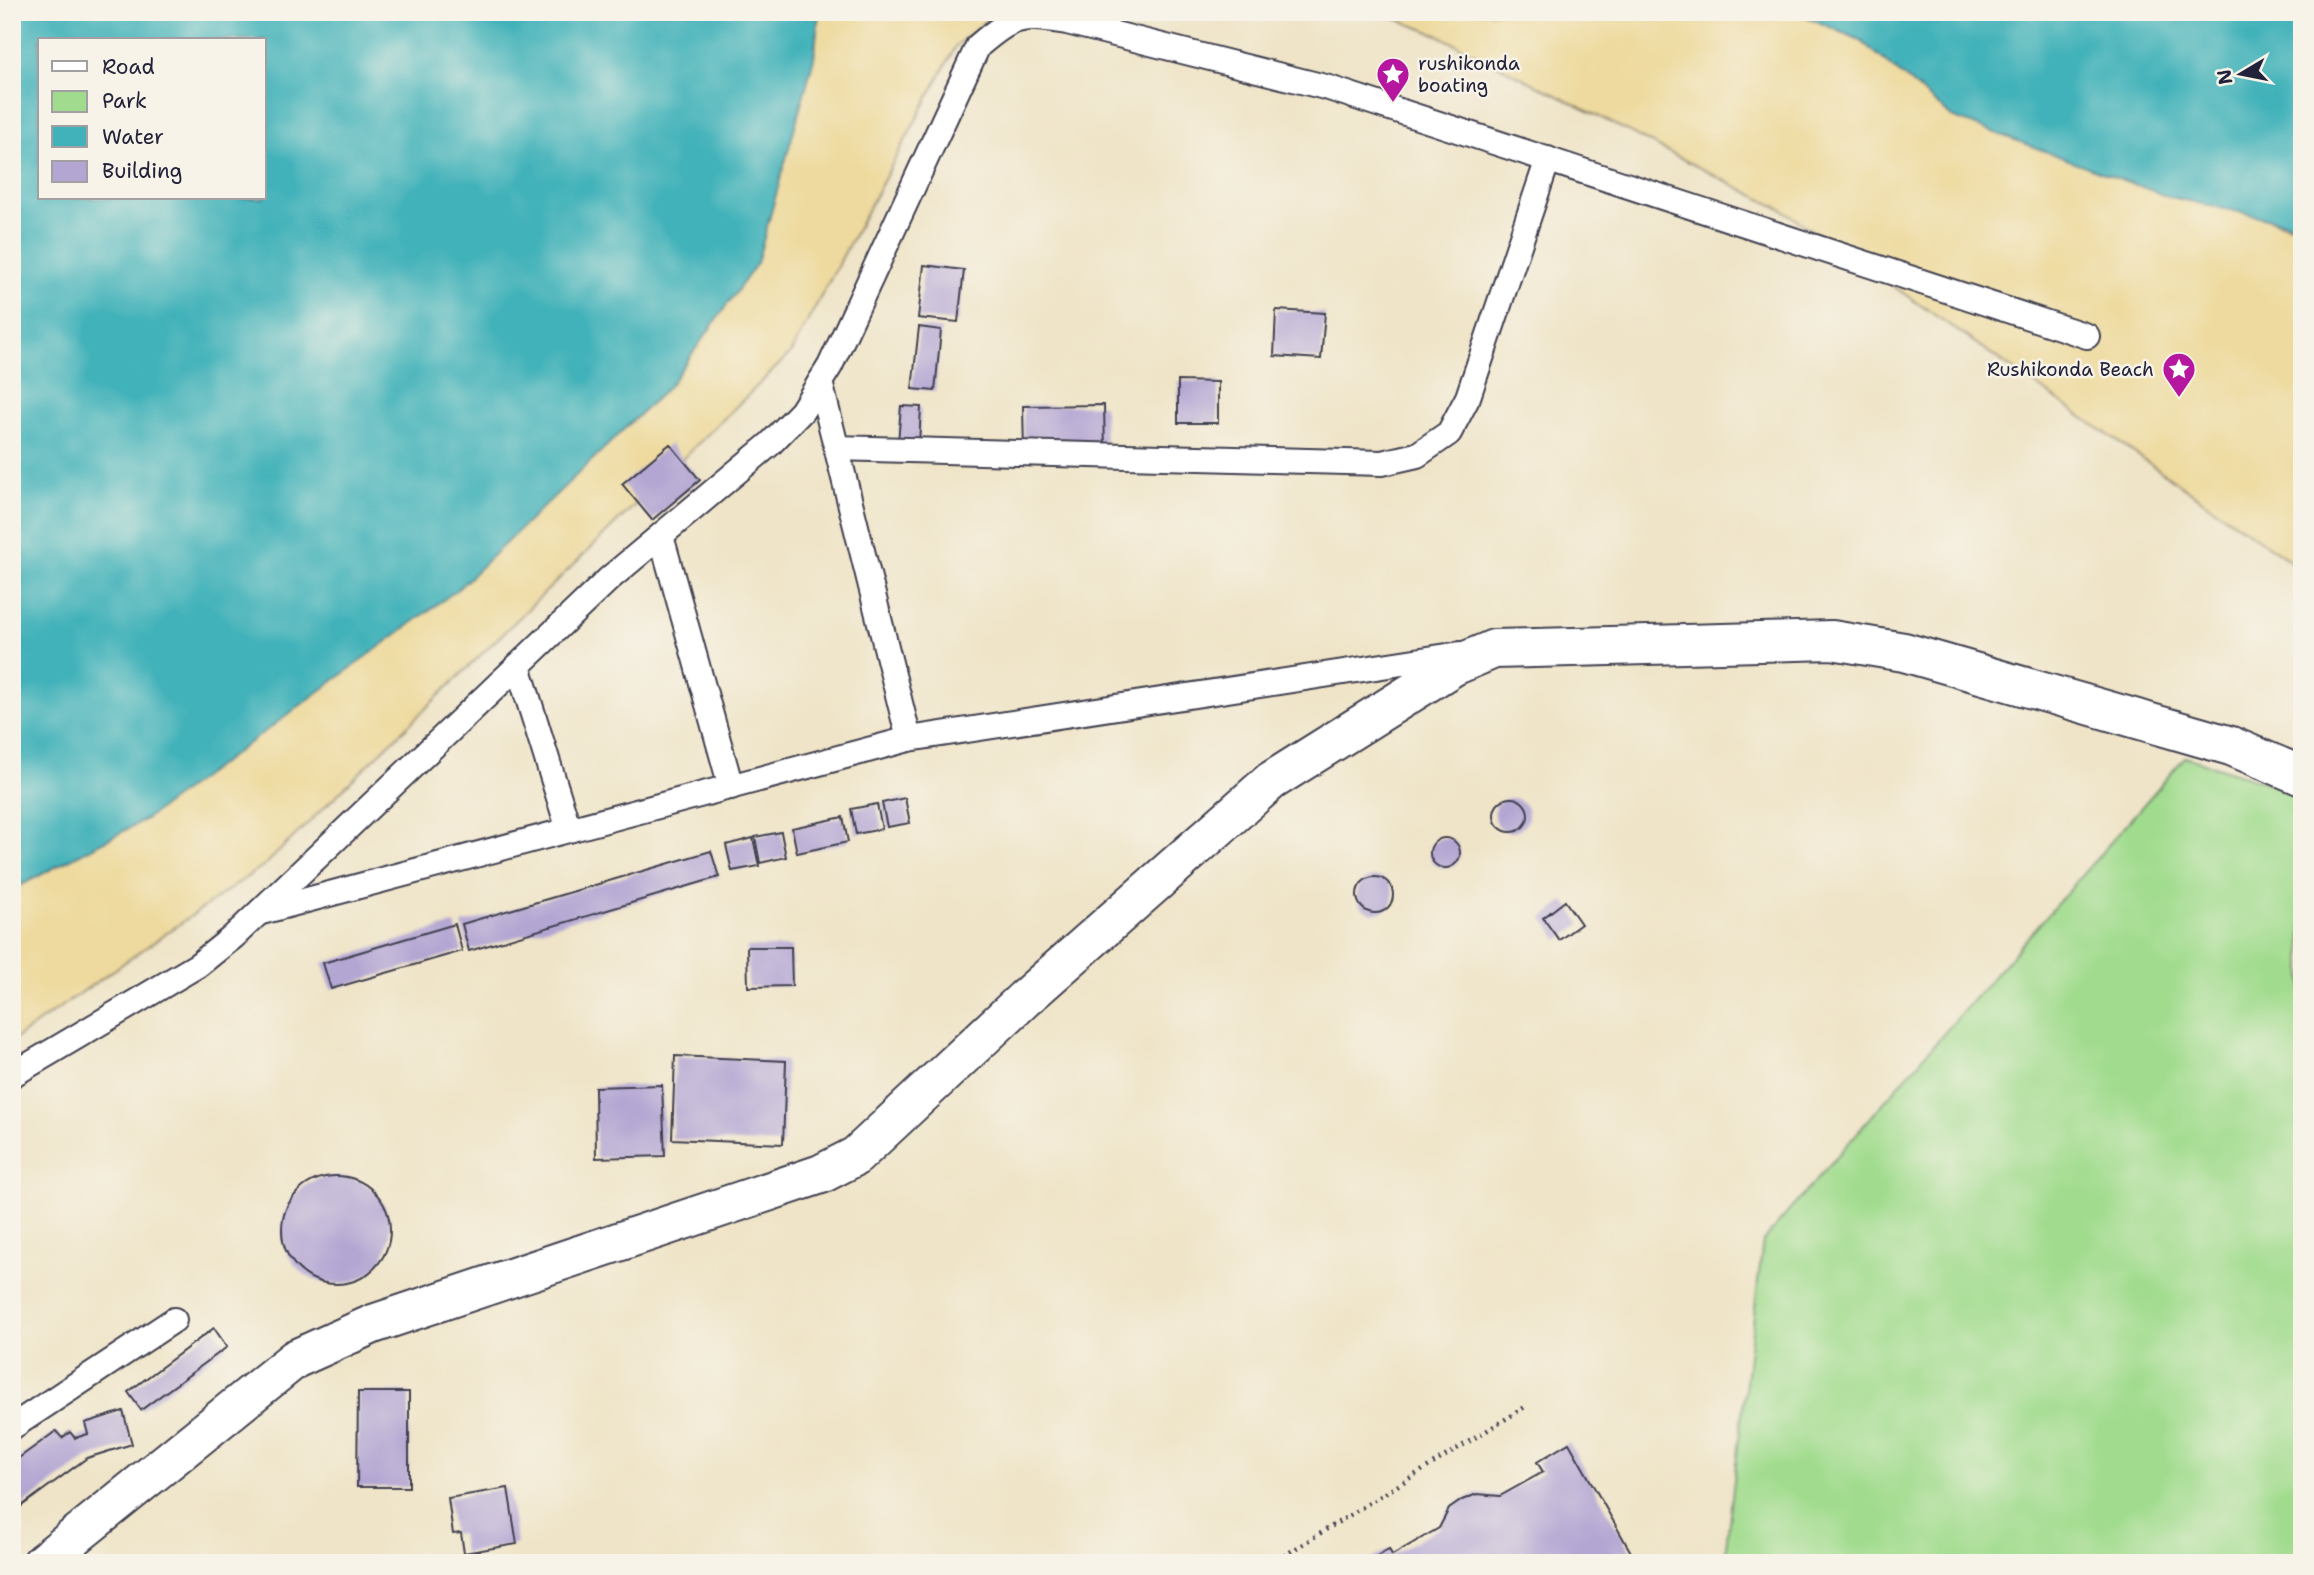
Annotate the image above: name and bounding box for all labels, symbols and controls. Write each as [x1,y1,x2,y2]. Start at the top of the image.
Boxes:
legend [38,38,266,200]
north arrow [2206,38,2276,108]
place label: rushikonda boating [1418,51,1520,98]
text: Road [102,53,155,81]
place icon: rushikonda boating [1374,55,1412,104]
text: N [2211,67,2238,86]
text: Park [102,87,147,115]
text: Water [102,123,164,151]
text: Building [102,157,182,185]
place icon: Rushikonda Beach [2160,350,2198,399]
place label: Rushikonda Beach [1987,357,2154,382]

